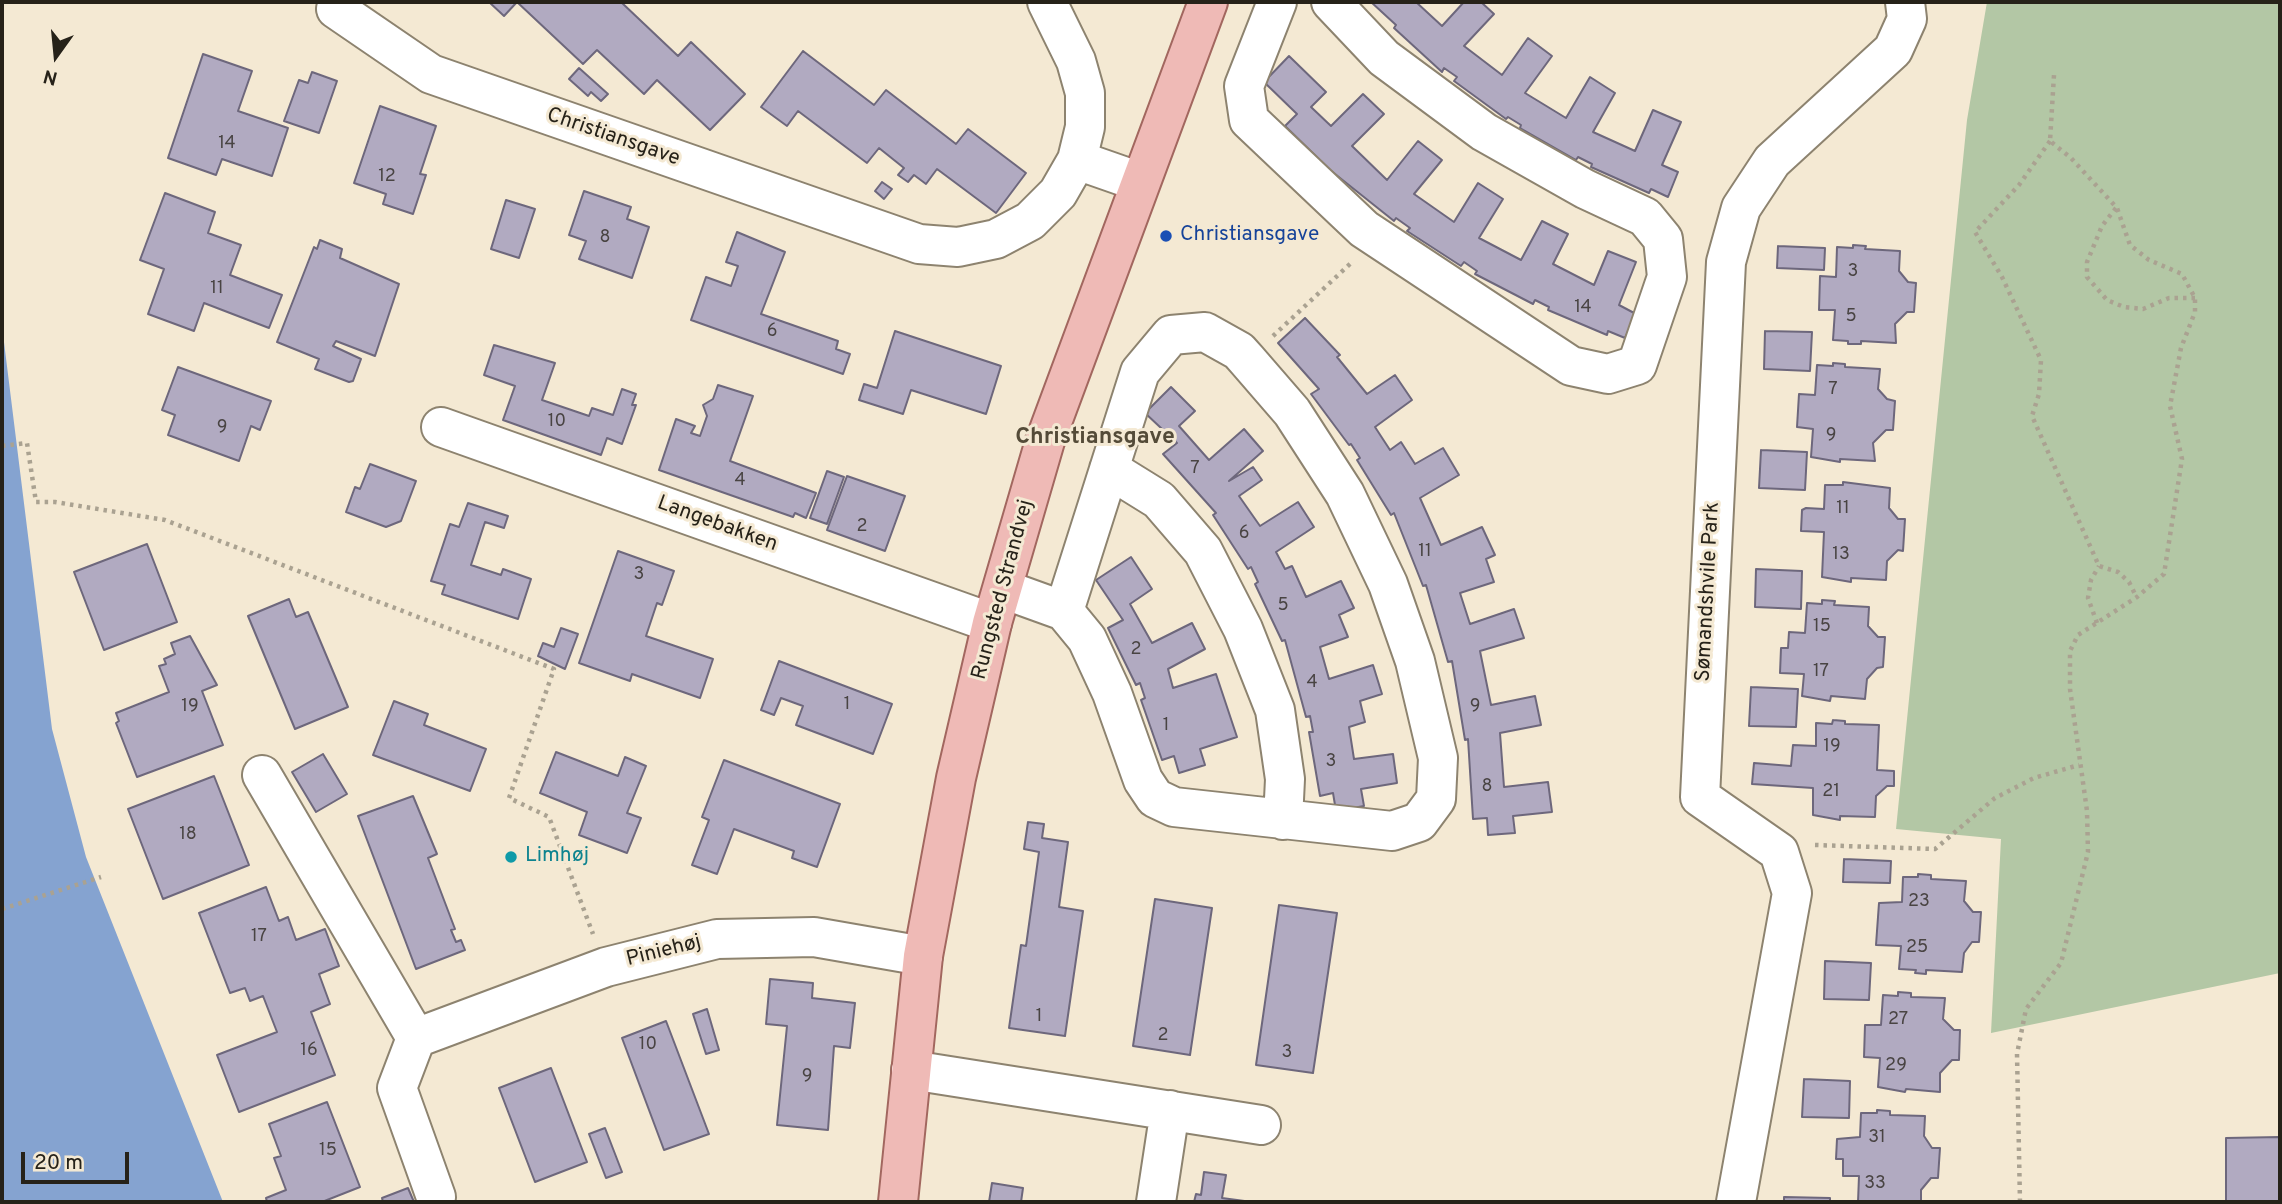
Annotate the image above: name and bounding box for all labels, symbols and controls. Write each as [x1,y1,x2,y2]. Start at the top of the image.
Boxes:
north arrow [21,21,91,91]
text: N [41,63,60,90]
street label: Christiansgave [543,103,683,173]
house number: 14 [218,133,236,155]
house number: 12 [378,166,396,188]
place label: Christiansgave [1180,223,1319,249]
house number: 8 [600,227,610,249]
marker: Christiansgave [1158,228,1174,244]
house number: 3 [1848,261,1858,283]
house number: 11 [210,278,224,300]
house number: 14 [1574,297,1592,319]
house number: 5 [1845,306,1857,328]
house number: 6 [767,321,777,343]
house number: 7 [1828,379,1838,401]
house number: 10 [548,411,566,433]
house number: 9 [217,417,227,439]
district label: Christiansgave [1015,424,1175,452]
house number: 9 [1826,425,1836,447]
house number: 7 [1190,458,1200,480]
house number: 4 [734,470,746,492]
street label: Langebakken [653,492,781,558]
street label: Rungsted Strandvej [968,497,1040,683]
house number: 11 [1836,498,1850,520]
street label: Sømandshvile Park [1692,502,1726,682]
house number: 2 [856,516,868,538]
house number: 6 [1239,523,1249,545]
house number: 11 [1418,541,1432,563]
house number: 13 [1832,544,1850,566]
house number: 3 [634,564,644,586]
house number: 5 [1277,595,1289,617]
house number: 15 [1813,616,1831,638]
house number: 2 [1130,639,1142,661]
house number: 17 [1813,661,1829,683]
house number: 4 [1306,672,1318,694]
house number: 1 [844,694,850,716]
house number: 19 [181,696,199,718]
house number: 9 [1470,696,1480,718]
house number: 1 [1163,715,1169,737]
house number: 19 [1823,736,1841,758]
house number: 3 [1326,751,1336,773]
house number: 8 [1482,776,1492,798]
house number: 21 [1822,781,1840,803]
house number: 18 [179,824,197,846]
place label: Limhøj [525,844,589,870]
marker: Limhøj [503,849,519,865]
house number: 23 [1908,891,1930,913]
house number: 17 [251,926,267,948]
street label: Piniehøj [624,931,704,973]
house number: 25 [1906,937,1928,959]
house number: 1 [1036,1006,1042,1028]
house number: 27 [1888,1009,1908,1031]
house number: 2 [1157,1025,1169,1047]
house number: 10 [639,1034,657,1056]
house number: 16 [300,1040,318,1062]
house number: 3 [1282,1042,1292,1064]
house number: 29 [1885,1055,1907,1077]
house number: 9 [802,1066,812,1088]
house number: 31 [1868,1127,1886,1149]
scale bar [24,1138,133,1182]
house number: 15 [319,1140,337,1162]
text: 20 m [34,1150,83,1177]
house number: 33 [1864,1173,1886,1195]

